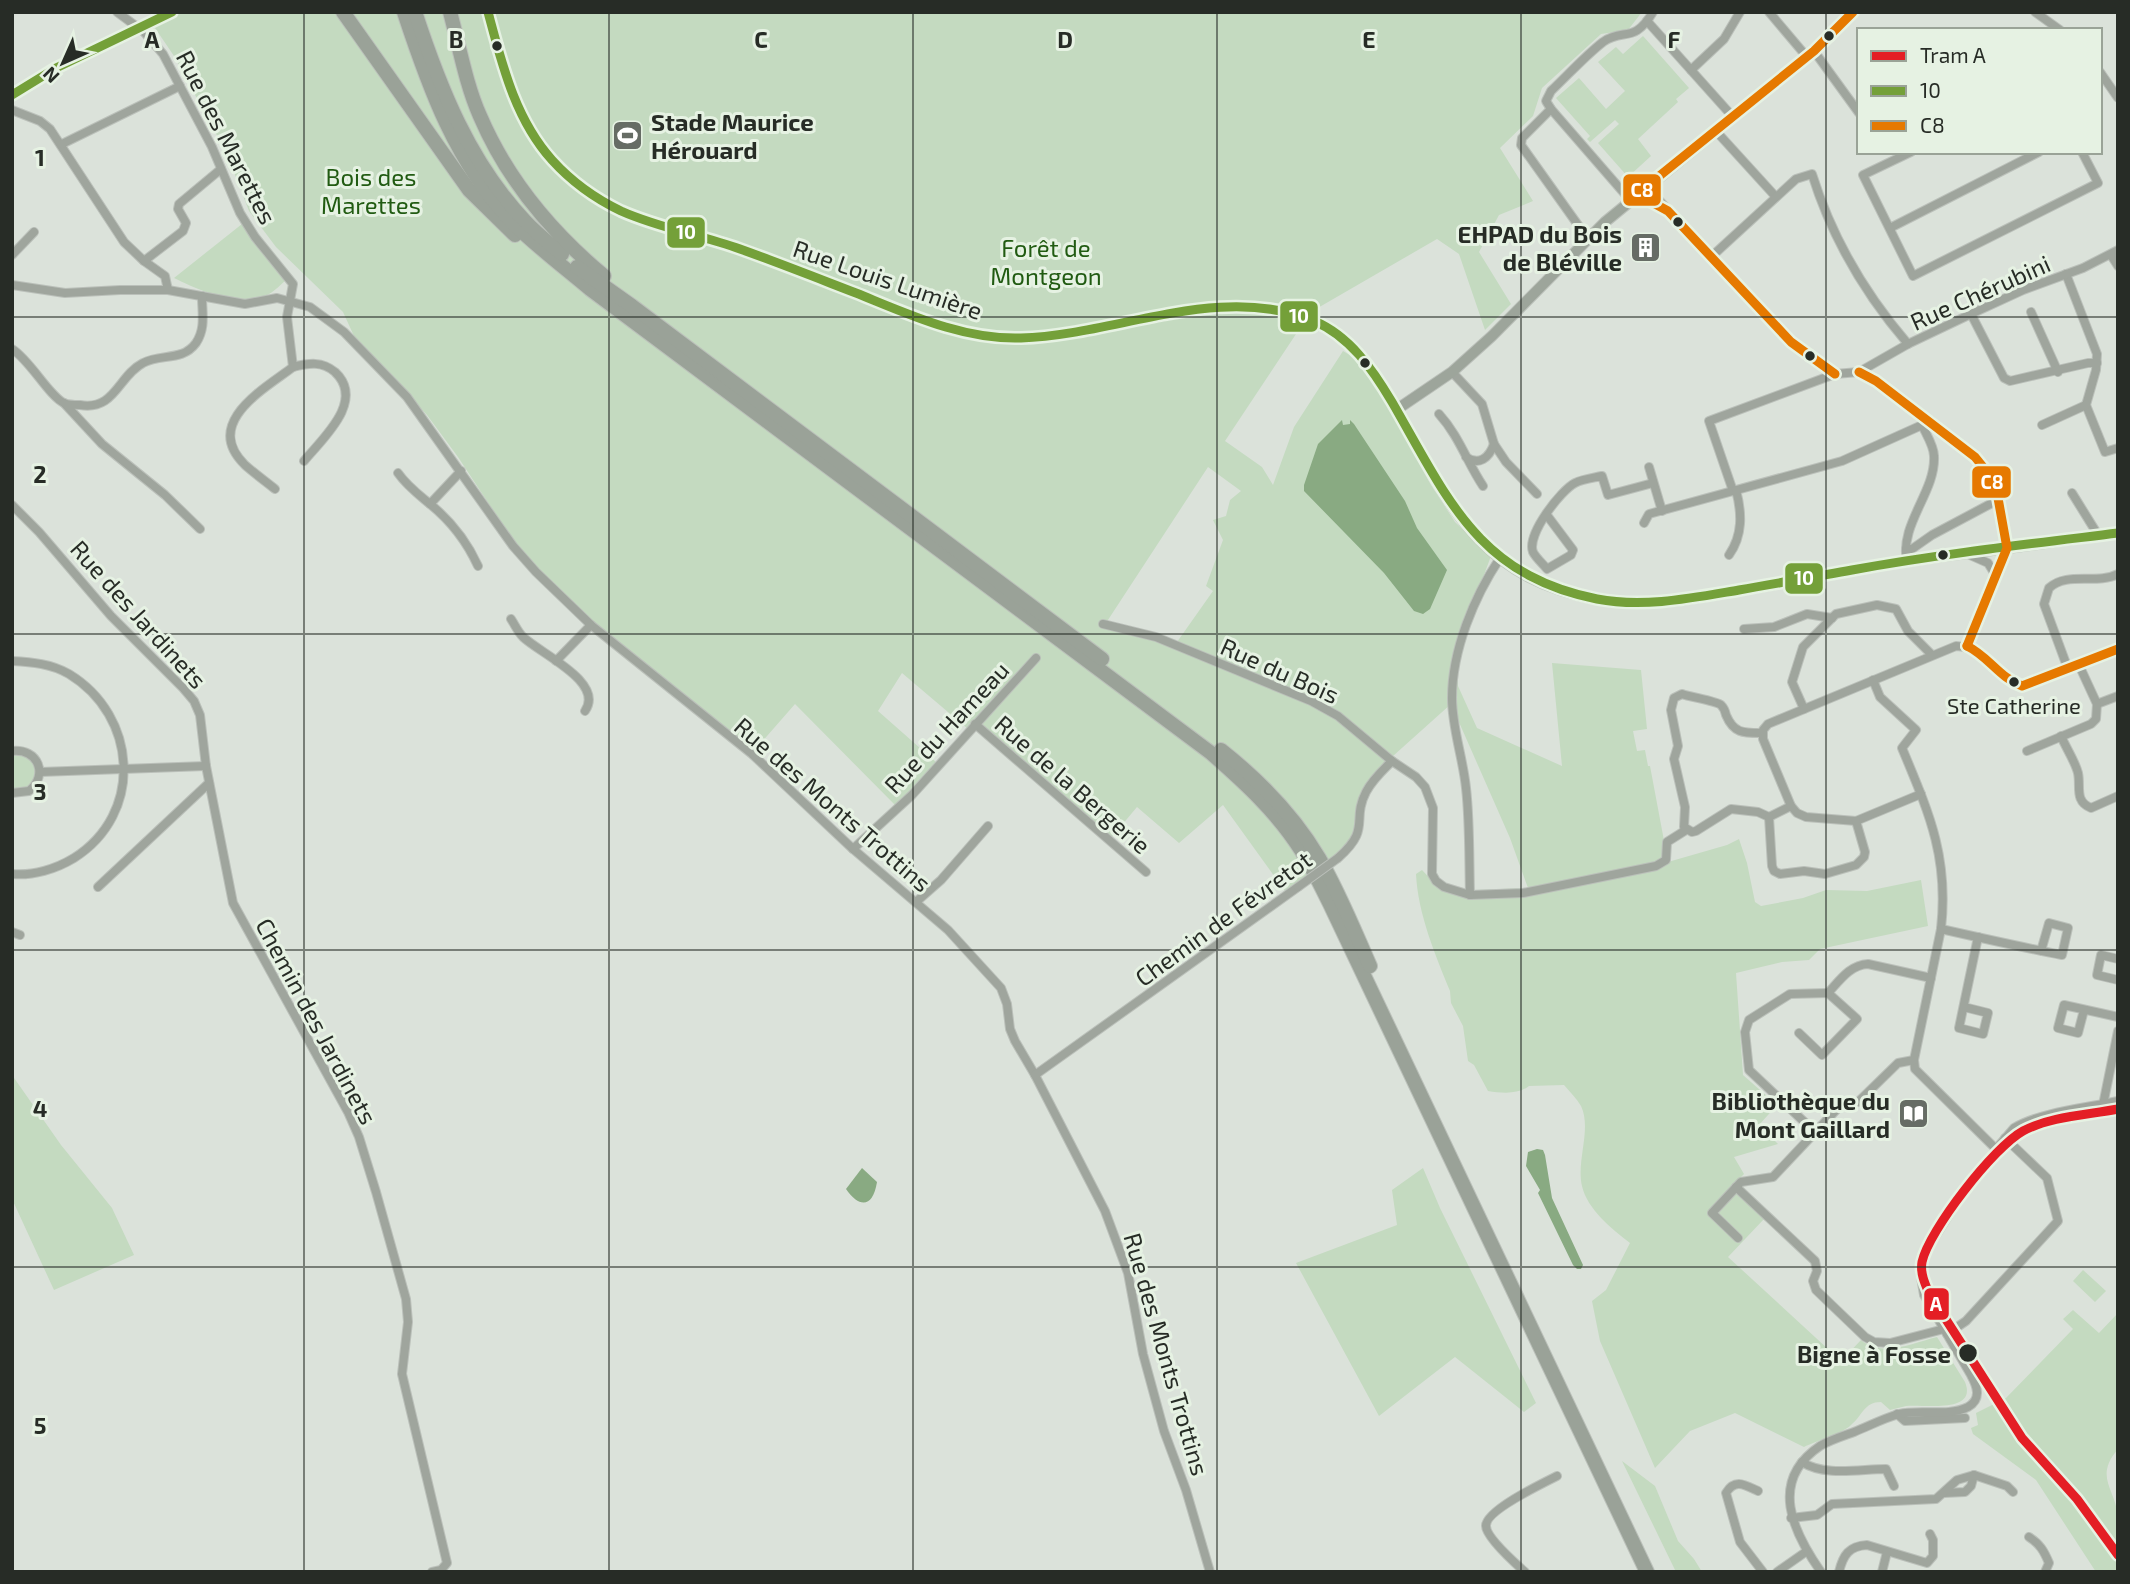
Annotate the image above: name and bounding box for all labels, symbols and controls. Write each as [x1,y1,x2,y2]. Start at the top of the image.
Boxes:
text: A [144,25,160,53]
text: B [449,25,463,53]
text: C [754,25,768,53]
text: D [1057,25,1073,53]
text: E [1362,25,1376,53]
text: F [1668,25,1681,53]
north arrow [28,28,98,98]
legend [1857,28,2102,154]
unlabelled marker [1822,29,1836,43]
unlabelled marker [490,39,504,53]
text: Tram A [1920,42,1986,67]
street label: Rue des Marettes [171,45,283,229]
text: N [38,62,64,88]
text: 10 [1920,77,1941,102]
place label: Stade Maurice Hérouard [651,107,814,164]
text: C8 [1920,112,1945,137]
sports icon: Stade Maurice Hérouard [611,118,645,152]
text: 1 [35,143,45,171]
park label: Bois des Marettes [321,162,421,219]
line badge: C8 [1622,173,1662,207]
text: C8 [1630,178,1654,201]
unlabelled marker [1671,215,1685,229]
line badge: 10 [666,216,706,249]
place label: EHPAD du Bois de Bléville [1458,219,1622,276]
text: 10 [676,220,696,243]
building icon: EHPAD du Bois de Bléville [1628,230,1662,264]
street label: Rue Louis Lumière [790,233,986,325]
park label: Forêt de Montgeon [990,233,1102,290]
street label: Rue Chérubini [1906,248,2054,336]
line badge: 10 [1279,300,1319,333]
text: 10 [1289,304,1309,327]
unlabelled marker [1803,349,1817,363]
unlabelled marker [1358,356,1372,370]
text: 2 [33,460,47,488]
line badge: C8 [1971,465,2012,499]
text: C8 [1980,470,2004,493]
street label: Rue des Jardinets [65,534,213,694]
unlabelled marker [1936,548,1950,562]
line badge: 10 [1784,562,1824,595]
text: 10 [1794,566,1814,589]
street label: Rue du Bois [1216,631,1344,709]
street label: Rue du Hameau [878,655,1014,799]
marker: Ste Catherine [2007,675,2021,689]
place label: Ste Catherine [1947,692,2081,718]
street label: Rue de la Bergerie [989,709,1157,859]
street label: Rue des Monts Trottins [729,711,937,897]
text: 3 [33,777,47,805]
street label: Chemin de Févretot [1129,844,1317,992]
street label: Chemin des Jardinets [250,913,384,1129]
place label: Bibliothèque du Mont Gaillard [1712,1086,1890,1143]
text: 4 [33,1094,47,1122]
library icon: Bibliothèque du Mont Gaillard [1896,1097,1930,1131]
street label: Rue des Monts Trottins [1119,1230,1215,1478]
line badge: A [1923,1287,1950,1321]
text: A [1930,1292,1943,1315]
place label: Bigne à Fosse [1797,1339,1951,1368]
marker: Bigne à Fosse [1957,1342,1979,1364]
text: 5 [34,1411,46,1439]

